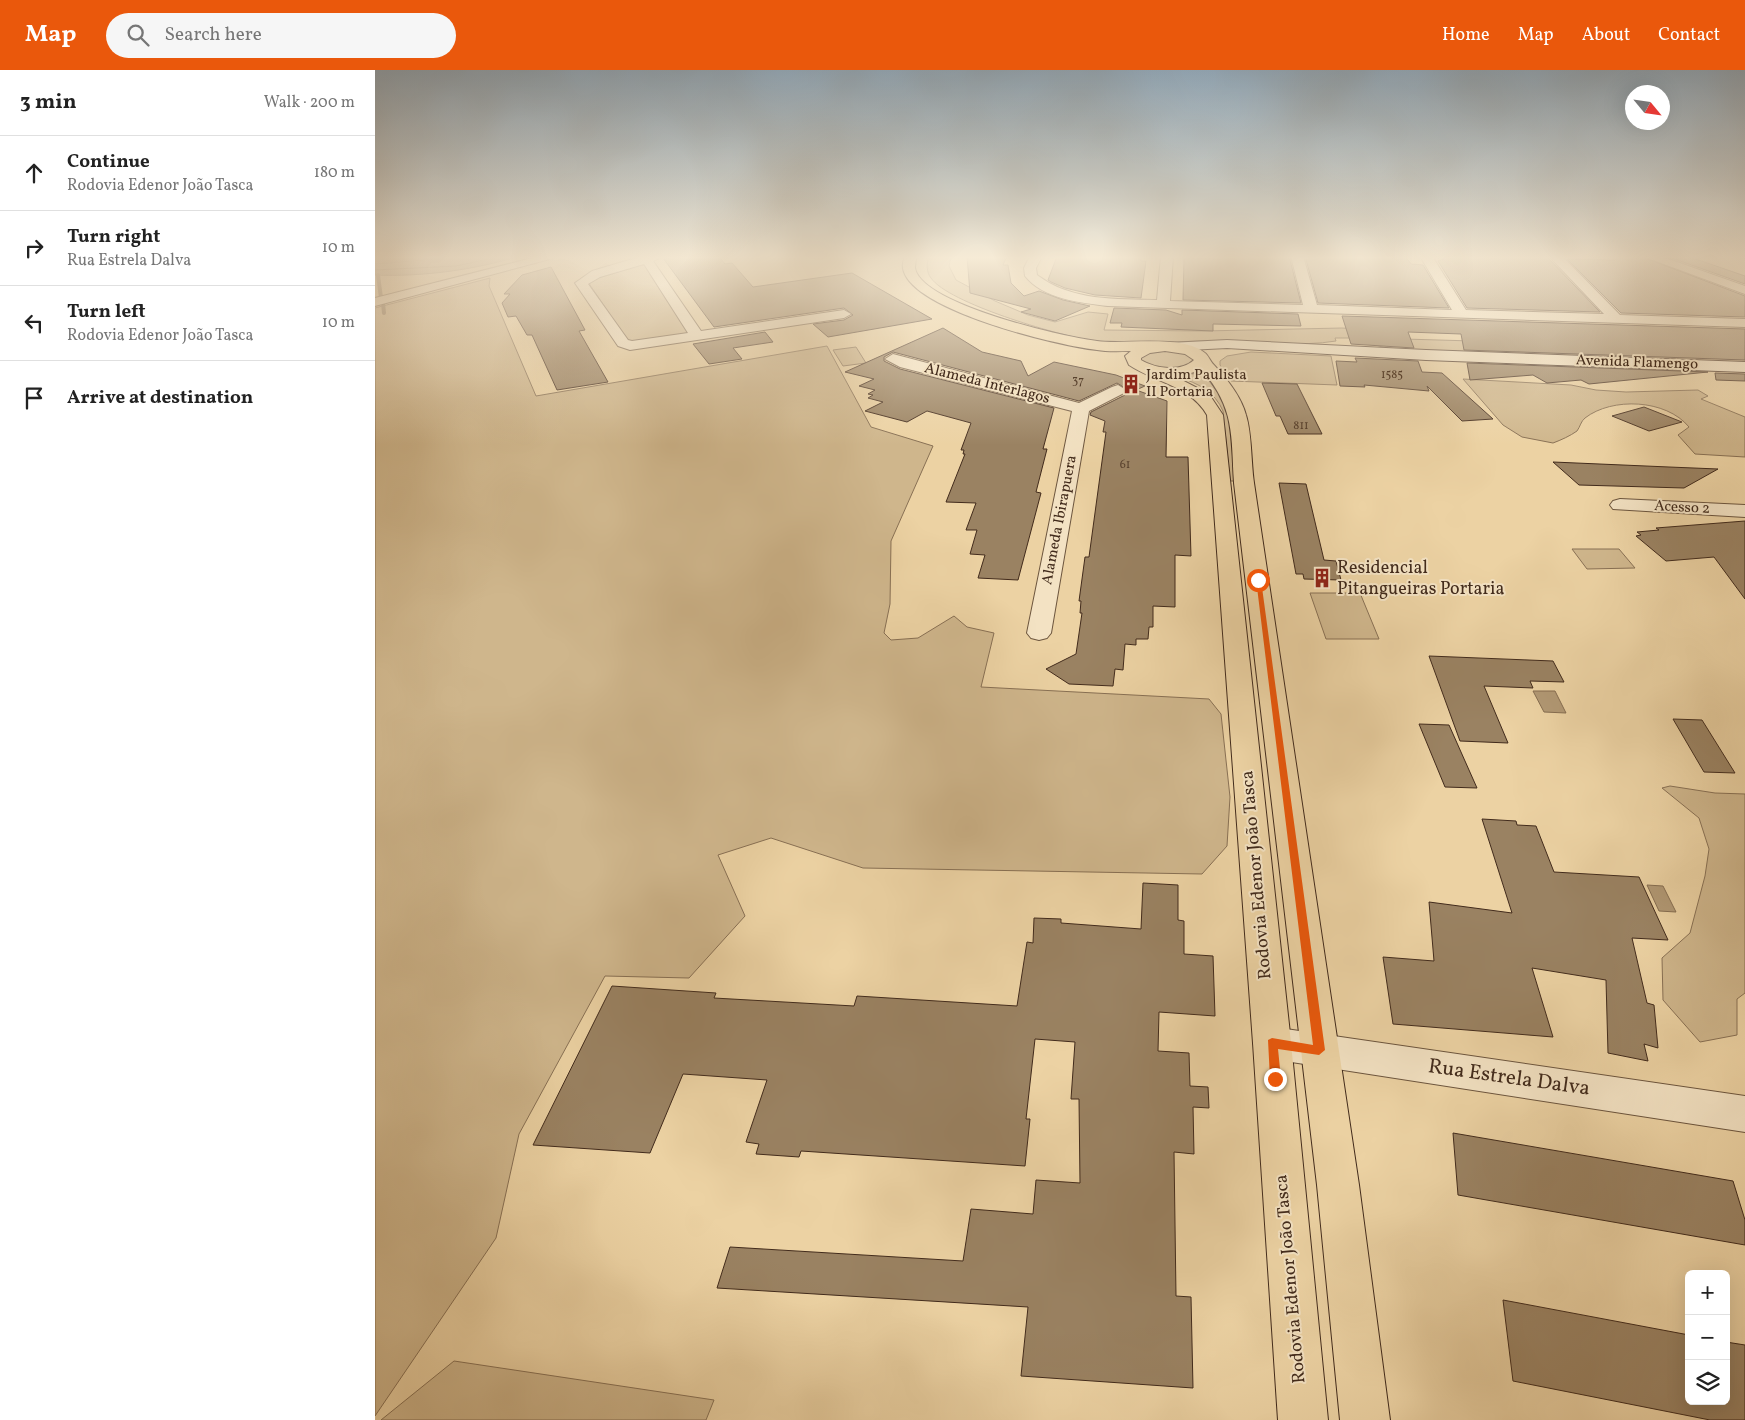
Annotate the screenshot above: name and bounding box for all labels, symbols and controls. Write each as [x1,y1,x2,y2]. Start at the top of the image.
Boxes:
search box [106,13,456,58]
text: Map [25,18,76,52]
icon: search [124,21,152,49]
text: Search here [164,22,262,48]
text: Home [1442,23,1490,48]
text: Map [1518,23,1554,48]
text: About [1582,23,1630,48]
text: Contact [1658,23,1720,48]
north arrow [1625,85,1670,130]
text: 3 min [20,88,76,117]
text: Walk · 200 m [264,92,355,114]
text: Continue [67,149,150,175]
icon: ahead [20,159,48,187]
text: 180 m [314,162,355,184]
text: Rodovia Edenor João Tasca [67,175,253,197]
text: Turn right [67,224,160,250]
icon: right [20,234,48,262]
text: 10 m [322,237,355,259]
text: Rua Estrela Dalva [67,250,191,272]
text: Turn left [67,299,146,325]
icon: left [20,309,48,337]
text: 10 m [322,312,355,334]
text: Rodovia Edenor João Tasca [67,325,253,347]
street label: Avenida Flamengo [1576,350,1698,376]
street label: Alameda Interlagos [922,358,1052,410]
place label: Jardim Paulista II Portaria [1146,365,1247,403]
house number: 1585 [1381,367,1403,383]
house number: 37 [1072,373,1084,389]
building icon: Jardim Paulista II Portaria [1120,373,1142,395]
icon: arrive [20,384,48,412]
text: Arrive at destination [67,385,253,411]
house number: 811 [1293,418,1309,434]
street label: Alameda Ibirapuera [1037,453,1083,587]
house number: 61 [1120,457,1130,473]
street label: Acesso 2 [1654,496,1710,520]
place label: Residencial Pitangueiras Portaria [1337,556,1504,602]
building icon: Residencial Pitangueiras Portaria [1311,567,1333,589]
route start [1247,569,1270,592]
street label: Rodovia Edenor João Tasca [1235,769,1279,981]
street label: Rua Estrela Dalva [1426,1052,1592,1104]
route end [1264,1068,1287,1091]
street label: Rodovia Edenor João Tasca [1269,1173,1313,1385]
map controls [1685,1270,1730,1405]
button: + [1685,1270,1730,1315]
button: − [1685,1315,1730,1360]
button: layers [1685,1360,1730,1405]

